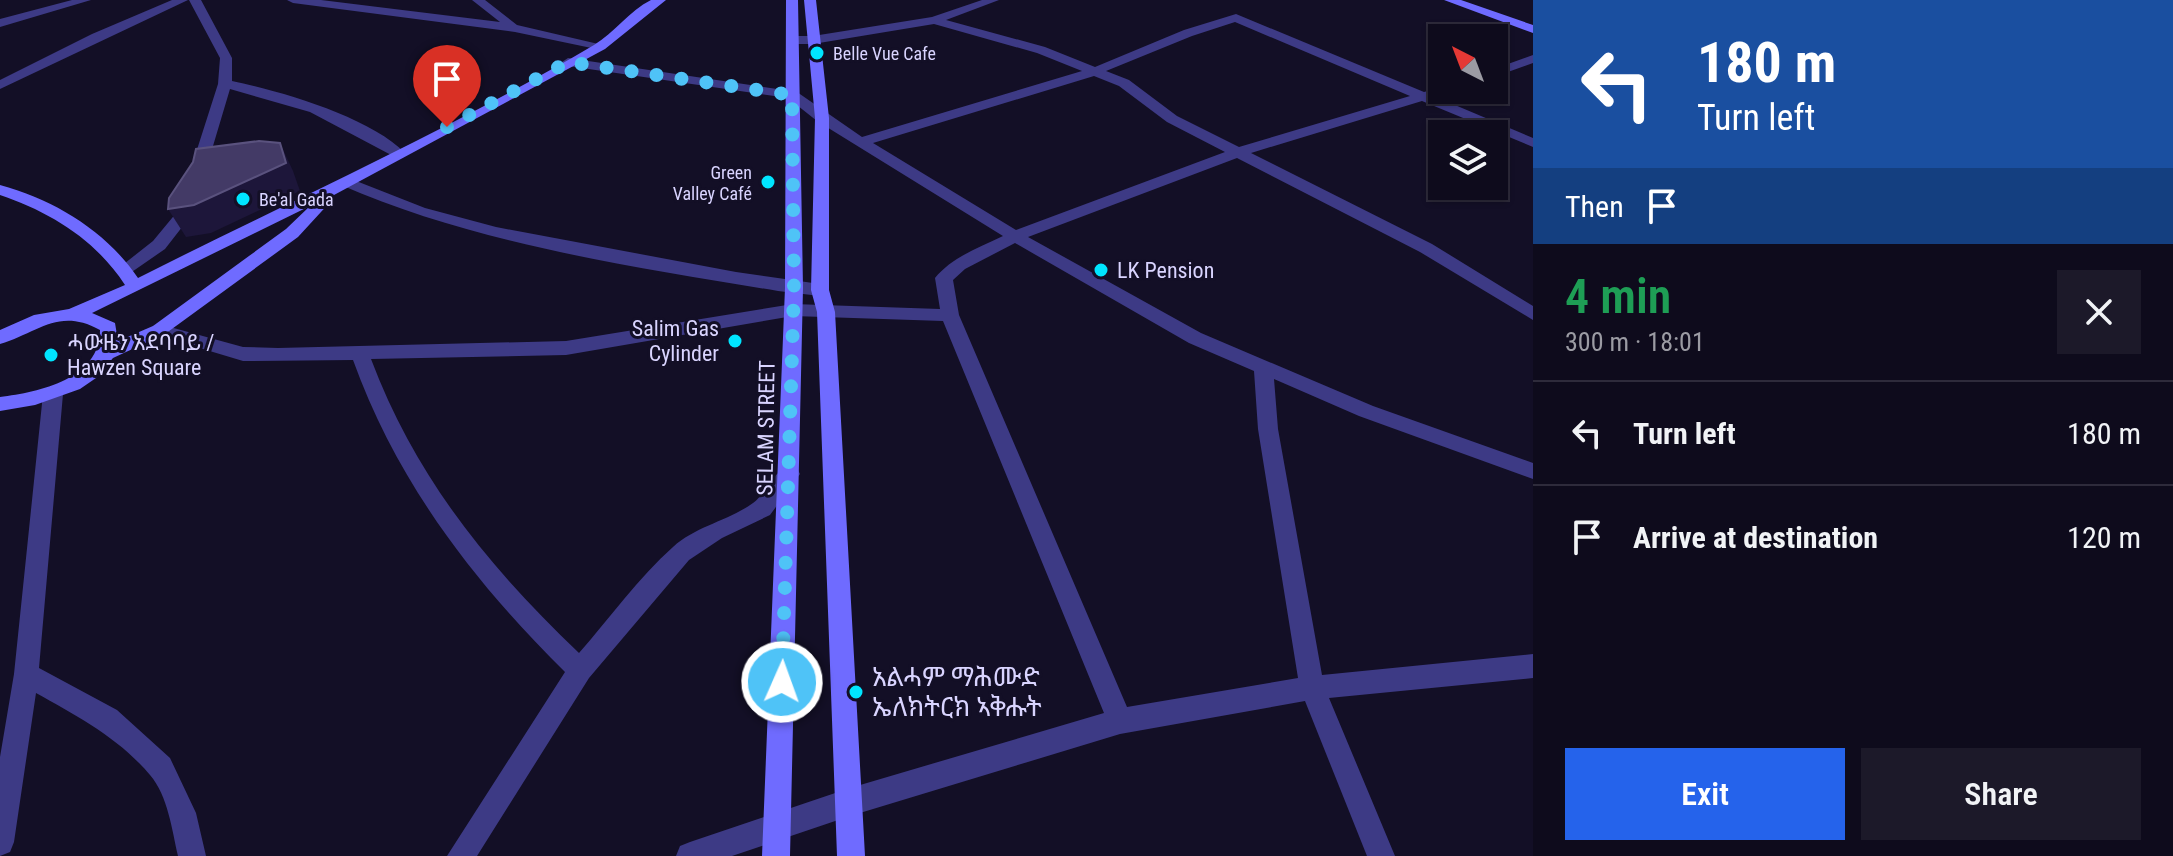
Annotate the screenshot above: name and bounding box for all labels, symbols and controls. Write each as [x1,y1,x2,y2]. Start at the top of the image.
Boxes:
north arrow [1428,24,1508,104]
map controls [1428,24,1508,200]
text: 180 m [1697,30,1836,96]
icon: left [1565,32,1669,136]
place label: Belle Vue Cafe [833,43,936,64]
marker: Belle Vue Cafe [808,44,826,62]
pin [413,45,481,127]
icon: arrive [425,57,469,101]
text: Turn left [1697,97,1815,139]
button: layers [1428,120,1508,200]
place label: Green Valley Café [673,162,752,204]
marker: Green Valley Café [759,173,777,191]
icon: arrive [1640,184,1684,228]
place label: Be'al Gada [259,189,334,210]
text: Then [1565,189,1624,224]
marker: Be'al Gada [234,190,252,208]
place label: LK Pension [1117,258,1214,283]
marker: LK Pension [1092,261,1110,279]
text: 4 min [1565,268,1671,325]
button: close [2057,270,2141,354]
place label: Salim Gas Cylinder [632,316,719,366]
text: 300 m · 18:01 [1565,327,1705,357]
place label: ሓውዜን አደባባይ / Hawzen Square [67,330,214,380]
marker: Salim Gas Cylinder [726,332,744,350]
marker: ሓውዜን አደባባይ / Hawzen Square [42,346,60,364]
street label: SELAM STREET [752,360,780,496]
icon: left [1565,411,1609,455]
text: Turn left [1633,416,1736,451]
text: 180 m [2067,416,2141,451]
icon: arrive [1565,515,1609,559]
text: Arrive at destination [1633,520,1878,555]
text: 120 m [2067,520,2141,555]
position arrow [740,640,824,724]
place label: አልሓም ማሕሙድ ኤለክትርክ ኣቅሑት [872,662,1042,722]
marker: አልሓም ማሕሙድ ኤለክትርክ ኣቅሑት [847,683,865,701]
button: Exit [1565,748,1845,840]
button: Share [1861,748,2141,840]

